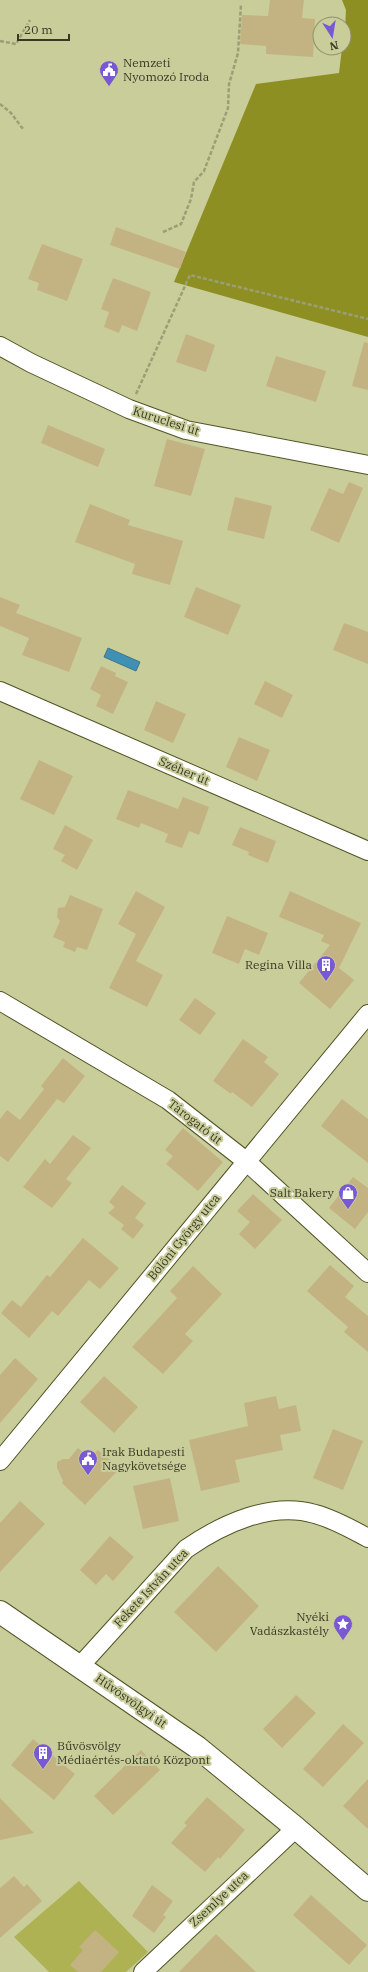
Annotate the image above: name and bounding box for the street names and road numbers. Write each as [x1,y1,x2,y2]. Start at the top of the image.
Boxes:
street label: Kuruclesi út [131,403,201,438]
street label: Széher út [157,753,212,788]
street label: Tárogató út [165,1096,225,1147]
street label: Bölöni György utca [144,1190,223,1283]
street label: Fekete István utca [110,1545,191,1630]
street label: Hűvösvölgyi út [93,1670,170,1731]
street label: Zsemlye utca [186,1867,251,1930]

